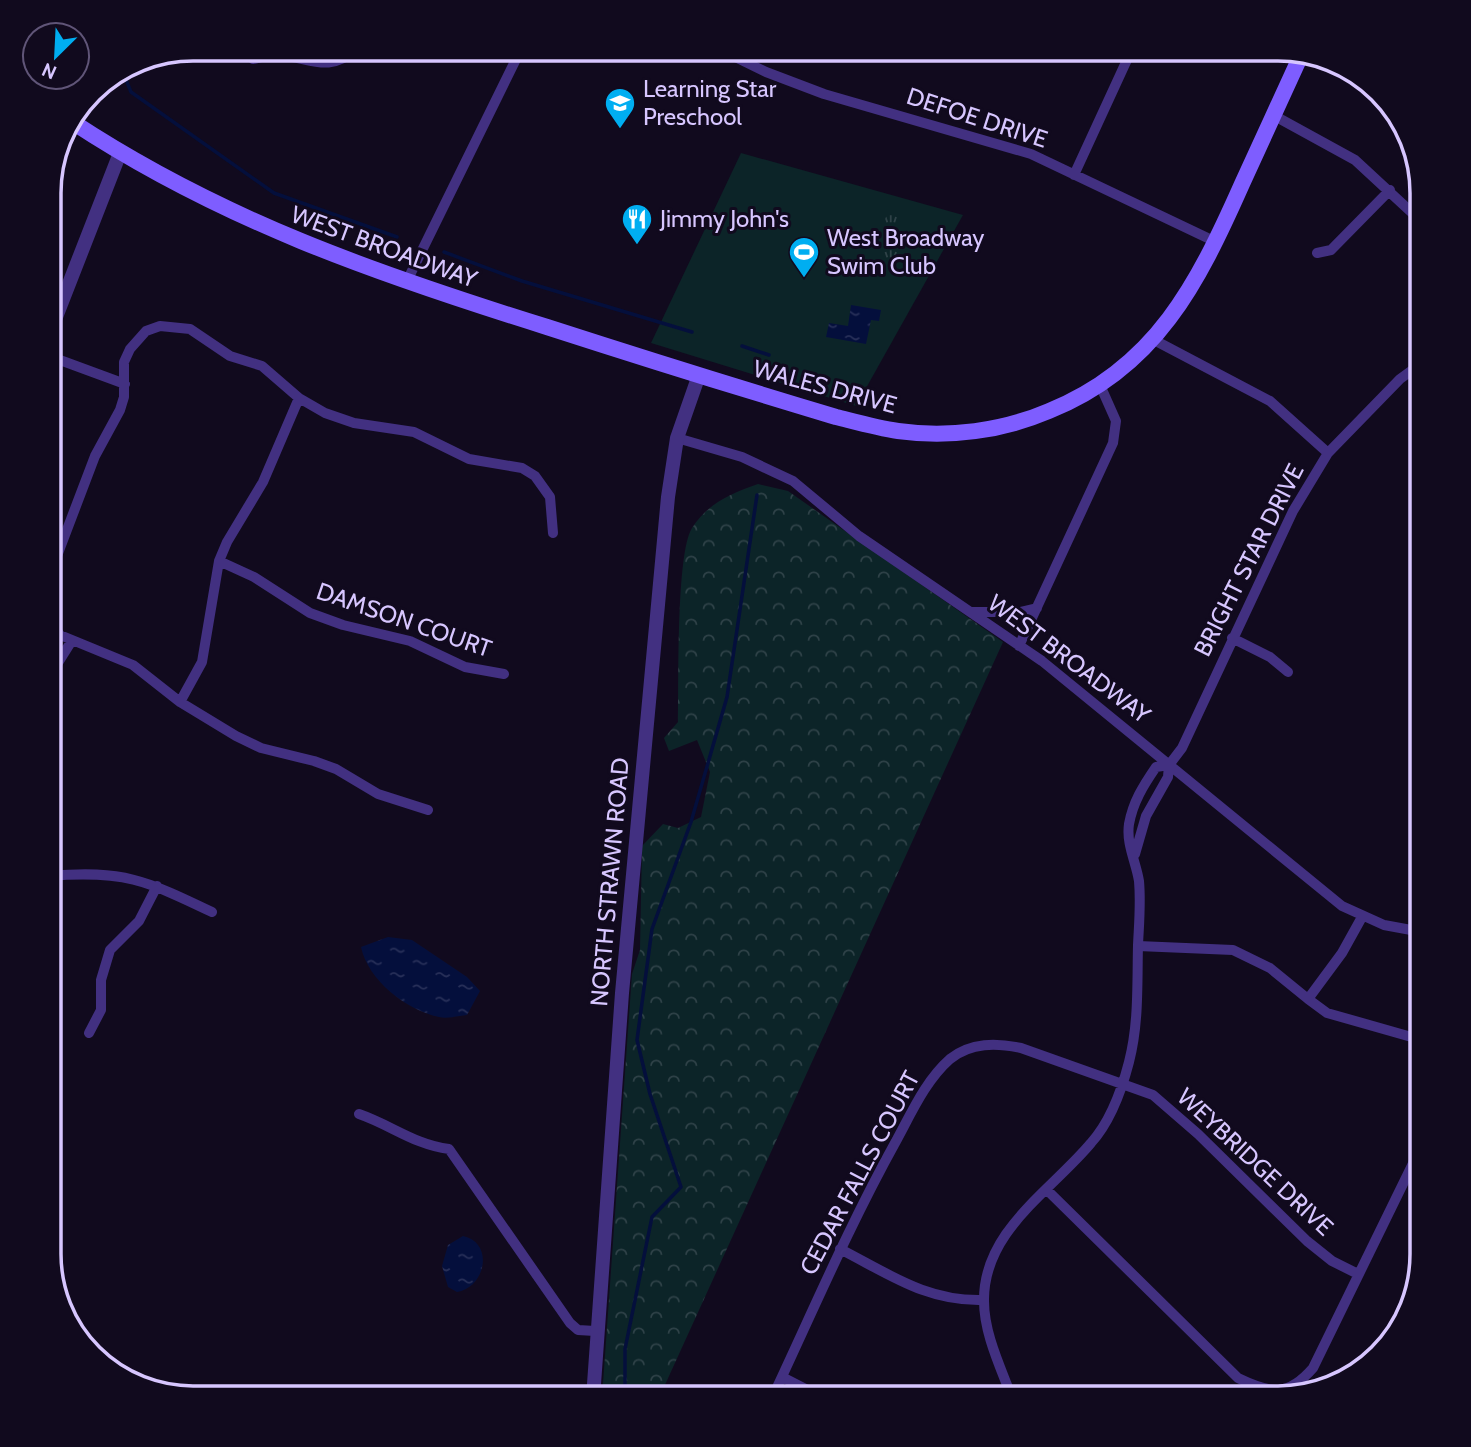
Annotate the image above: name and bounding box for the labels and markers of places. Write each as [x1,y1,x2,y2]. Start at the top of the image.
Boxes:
place label: Learning Star Preschool [643,74,777,131]
school or university icon: Learning Star Preschool [603,86,637,130]
restaurant icon: Jimmy John's [620,202,654,246]
place label: Jimmy John's [659,204,789,233]
place label: West Broadway Swim Club [827,223,984,280]
sports icon: West Broadway Swim Club [787,235,821,279]

